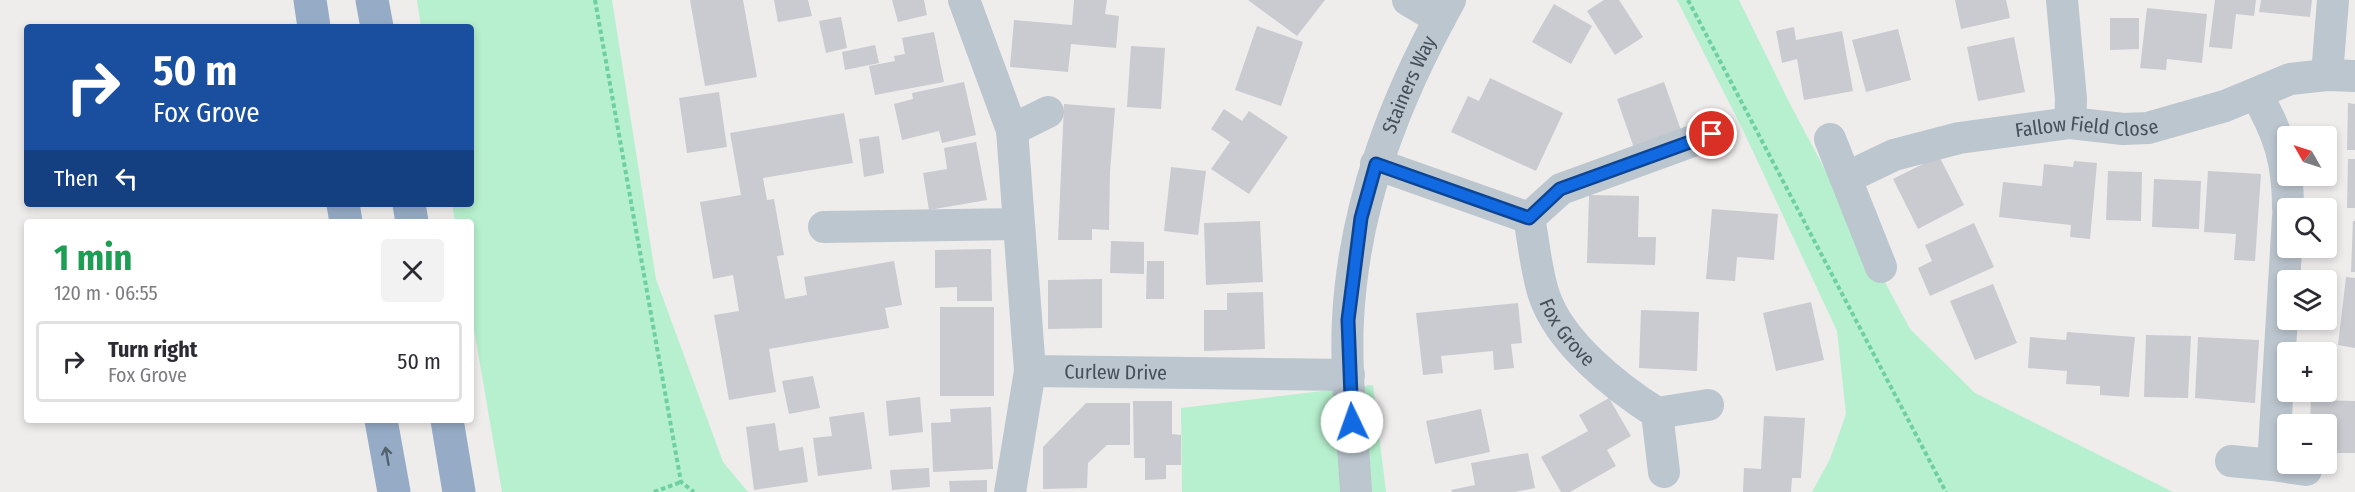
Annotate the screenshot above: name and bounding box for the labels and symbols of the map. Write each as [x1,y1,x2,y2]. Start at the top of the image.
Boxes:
street label: Stainers Way [1377,32,1441,137]
pin [1686,108,1737,159]
street label: Fallow Field Close [2014,111,2161,142]
north arrow [2277,126,2337,186]
street label: Fox Grove [1535,295,1600,371]
street label: Curlew Drive [1064,359,1167,385]
position arrow [1320,390,1384,454]
one-way arrow [381,447,392,466]

